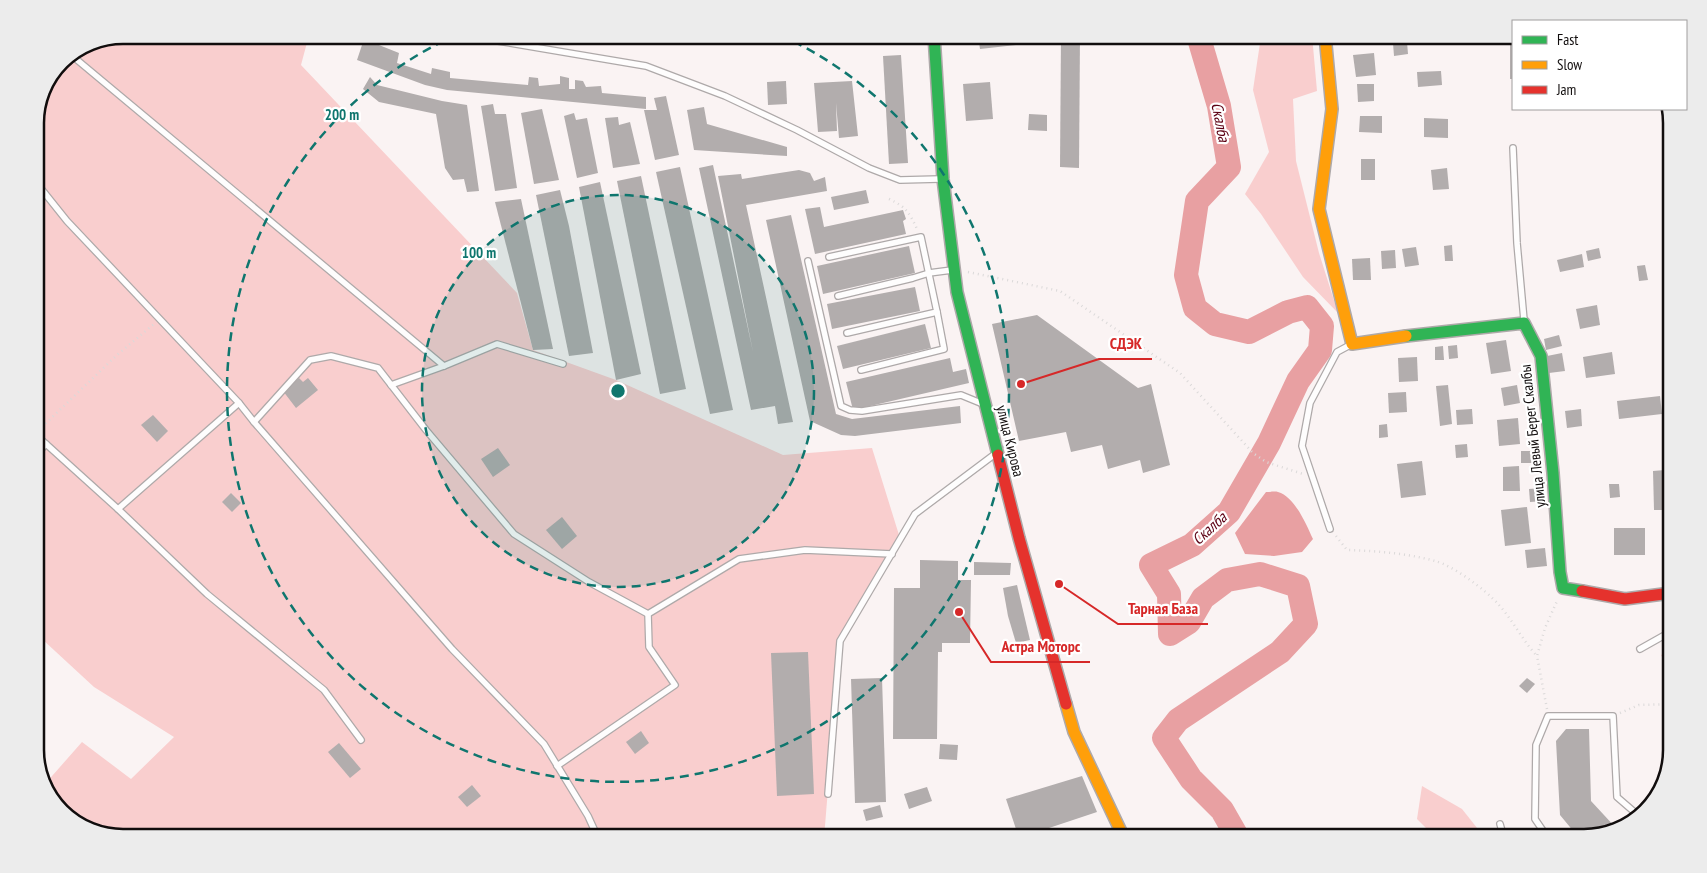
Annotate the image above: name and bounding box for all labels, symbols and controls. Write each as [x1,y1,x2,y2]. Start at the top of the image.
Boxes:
legend [1512,20,1687,110]
text: Fast [1557,30,1578,49]
text: Slow [1557,55,1582,74]
text: Jam [1556,80,1576,99]
water label: Скалба [1207,101,1235,145]
text: 200 m [325,105,359,124]
text: 100 m [462,243,496,262]
callout: СДЭК [1099,328,1152,359]
text: СДЭК [1110,333,1143,353]
street label: улица Левый Берег Скалбы [1516,364,1549,509]
centre of rings [609,382,627,400]
street label: улица Кирова [992,403,1029,479]
water label: Скалба [1188,506,1232,549]
callout: Тарная База [1118,593,1208,624]
text: Тарная База [1128,598,1198,618]
callout: Астра Моторс [991,631,1090,662]
text: Астра Моторс [1001,636,1081,656]

